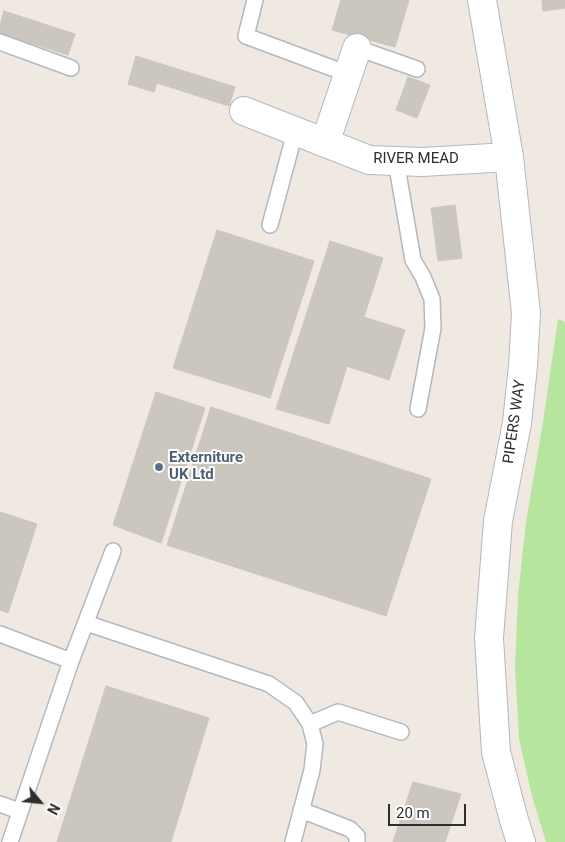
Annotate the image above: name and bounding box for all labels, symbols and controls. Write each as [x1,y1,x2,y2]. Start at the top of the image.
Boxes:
street label: RIVER MEAD [373,150,459,168]
street label: PIPERS WAY [500,379,530,465]
place label: Externiture UK Ltd [169,449,243,484]
marker: Externiture UK Ltd [153,461,165,473]
north arrow [15,777,65,827]
scale bar [390,794,468,826]
text: N [44,801,63,817]
text: 20 m [396,804,430,822]

